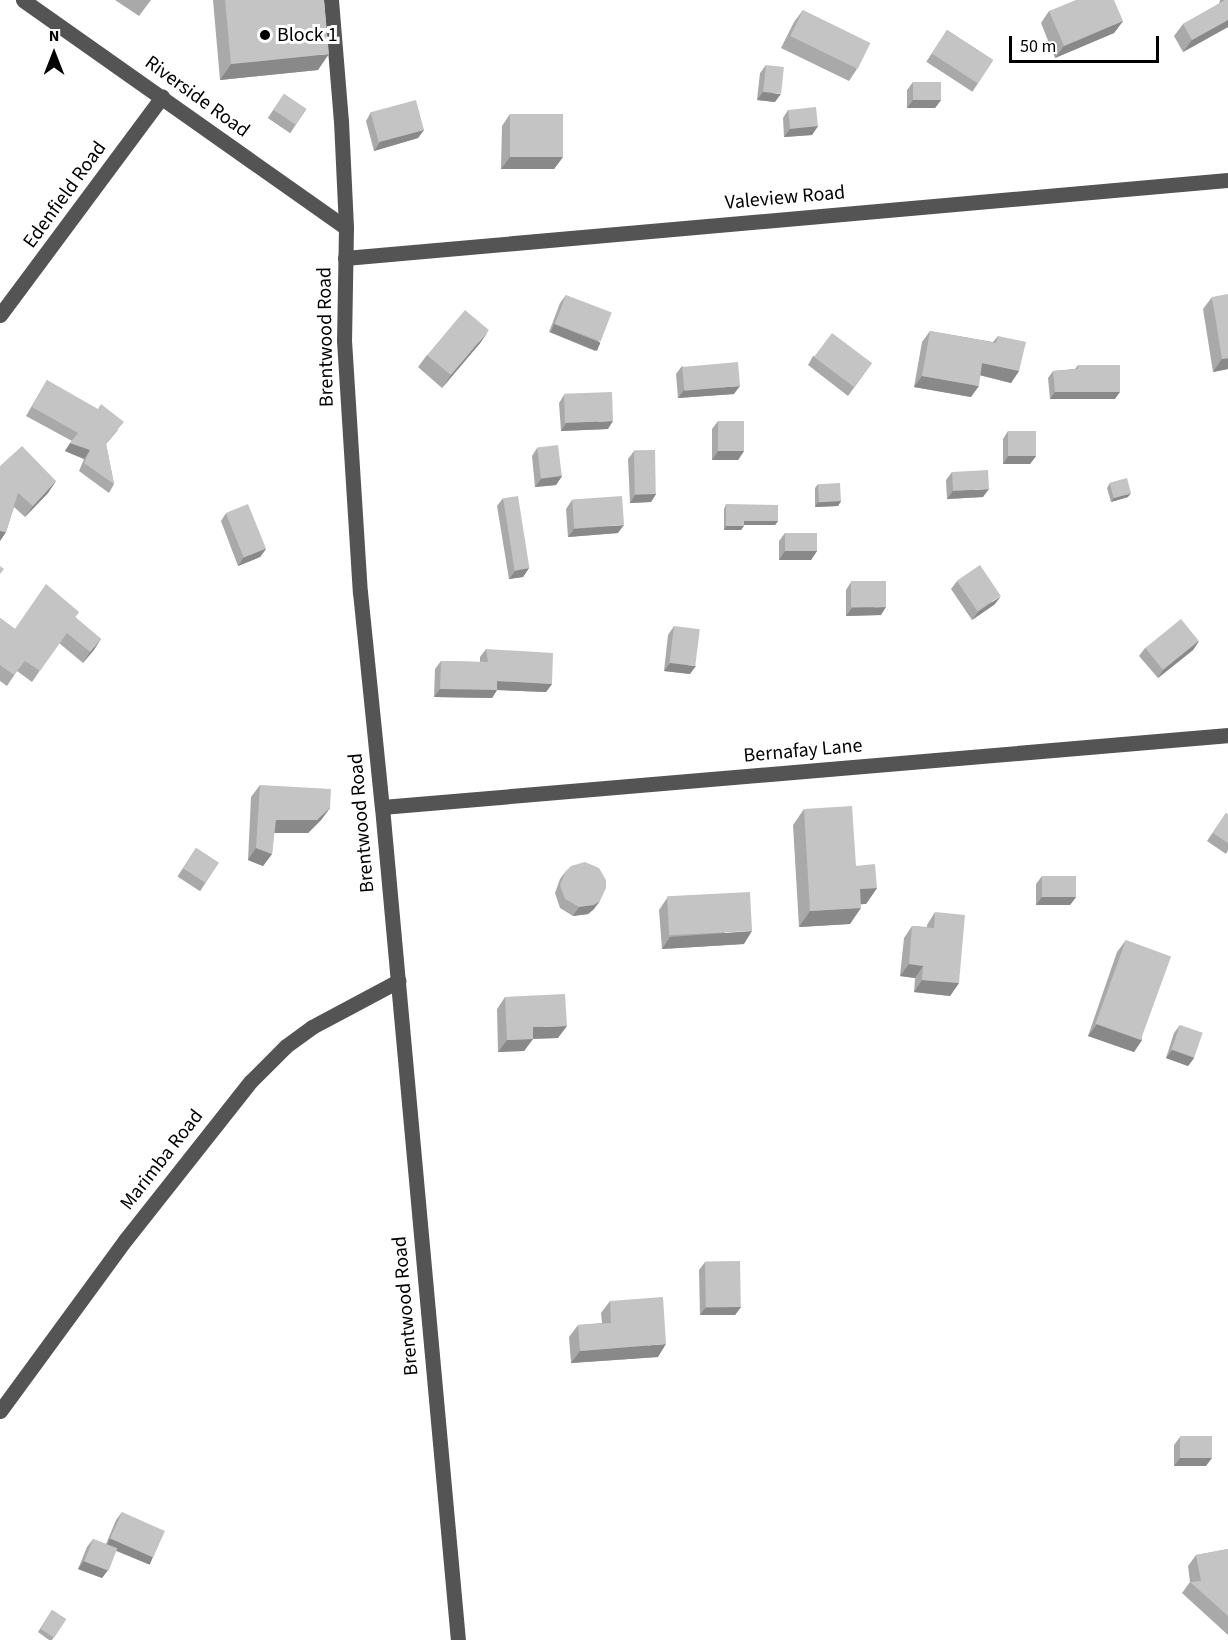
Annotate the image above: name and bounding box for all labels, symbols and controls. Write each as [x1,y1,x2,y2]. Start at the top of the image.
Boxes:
place label: Block 1 [277,23,338,47]
north arrow [24,24,84,84]
scale bar [1012,24,1162,62]
text: N [49,25,59,47]
marker: Block 1 [258,28,272,42]
text: 50 m [1020,34,1056,59]
street label: Riverside Road [140,51,254,143]
street label: Edenfield Road [18,137,112,253]
street label: Valeview Road [724,181,846,215]
street label: Brentwood Road [313,267,339,407]
street label: Bernafay Lane [743,734,863,768]
street label: Brentwood Road [344,752,380,894]
street label: Marimba Road [115,1105,209,1215]
street label: Brentwood Road [388,1235,424,1377]

